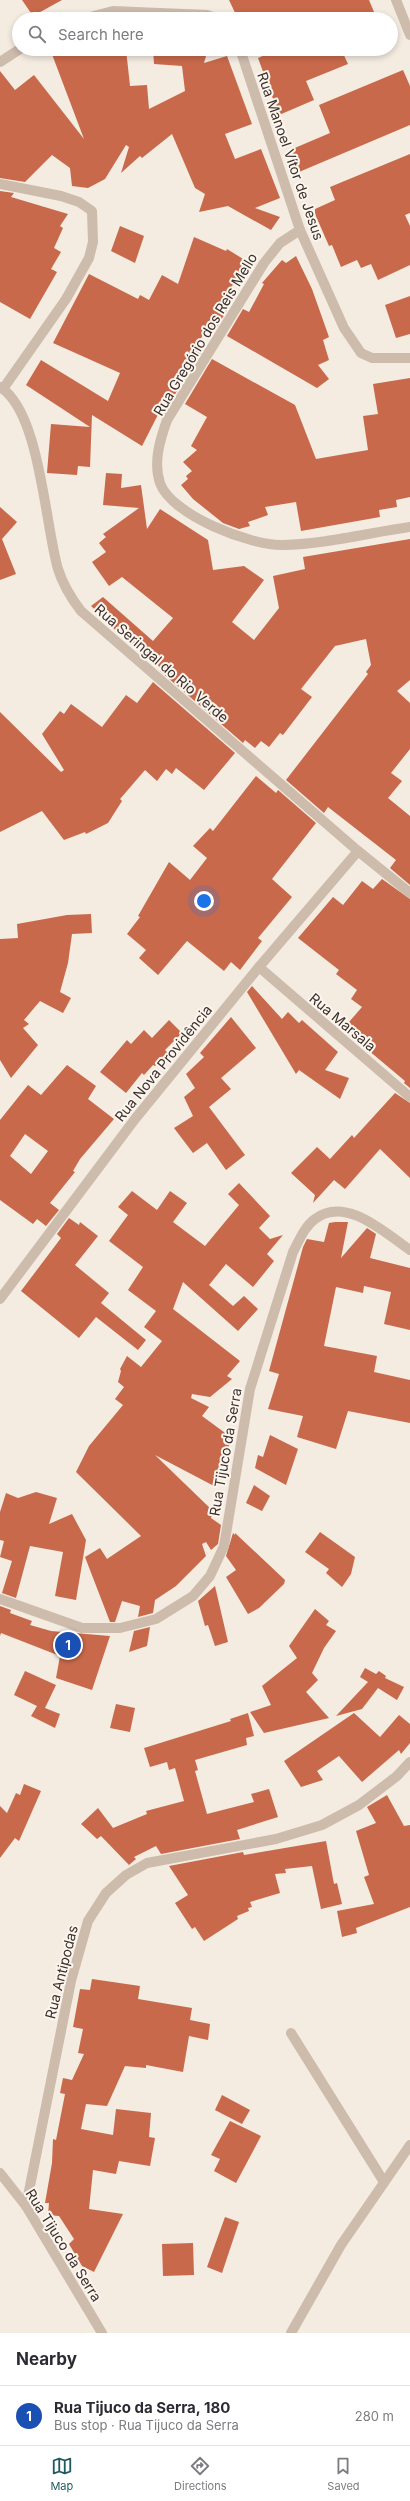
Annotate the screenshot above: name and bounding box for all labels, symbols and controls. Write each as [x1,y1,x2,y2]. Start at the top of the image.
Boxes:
search box [12,12,398,56]
icon: search [26,23,48,45]
text: Search here [58,25,144,44]
street label: Rua Manoel Vítor de Jesus [254,70,328,242]
street label: Rua Gregório dos Reis Mello [150,250,260,418]
street label: Rua Seringal do Rio Verde [92,600,232,726]
your location [194,891,214,911]
street label: Rua Marsala [306,989,380,1055]
street label: Rua Nova Providência [111,1001,215,1125]
street label: Rua Tijuco da Serra [205,1387,245,1517]
pin: 1 [55,1630,81,1660]
street label: Rua Antipodas [41,1923,81,2021]
street label: Rua Tijuco da Serra [22,2186,106,2304]
text: Nearby [16,2349,77,2369]
text: Rua Tijuco da Serra, 180 [54,2398,230,2417]
text: 1 [26,2408,32,2424]
text: 280 m [355,2408,394,2424]
text: Bus stop · Rua Tijuco da Serra [54,2417,239,2433]
tab: Map [50,2455,73,2493]
tab: Directions [174,2455,227,2493]
tab: Saved [327,2455,360,2493]

